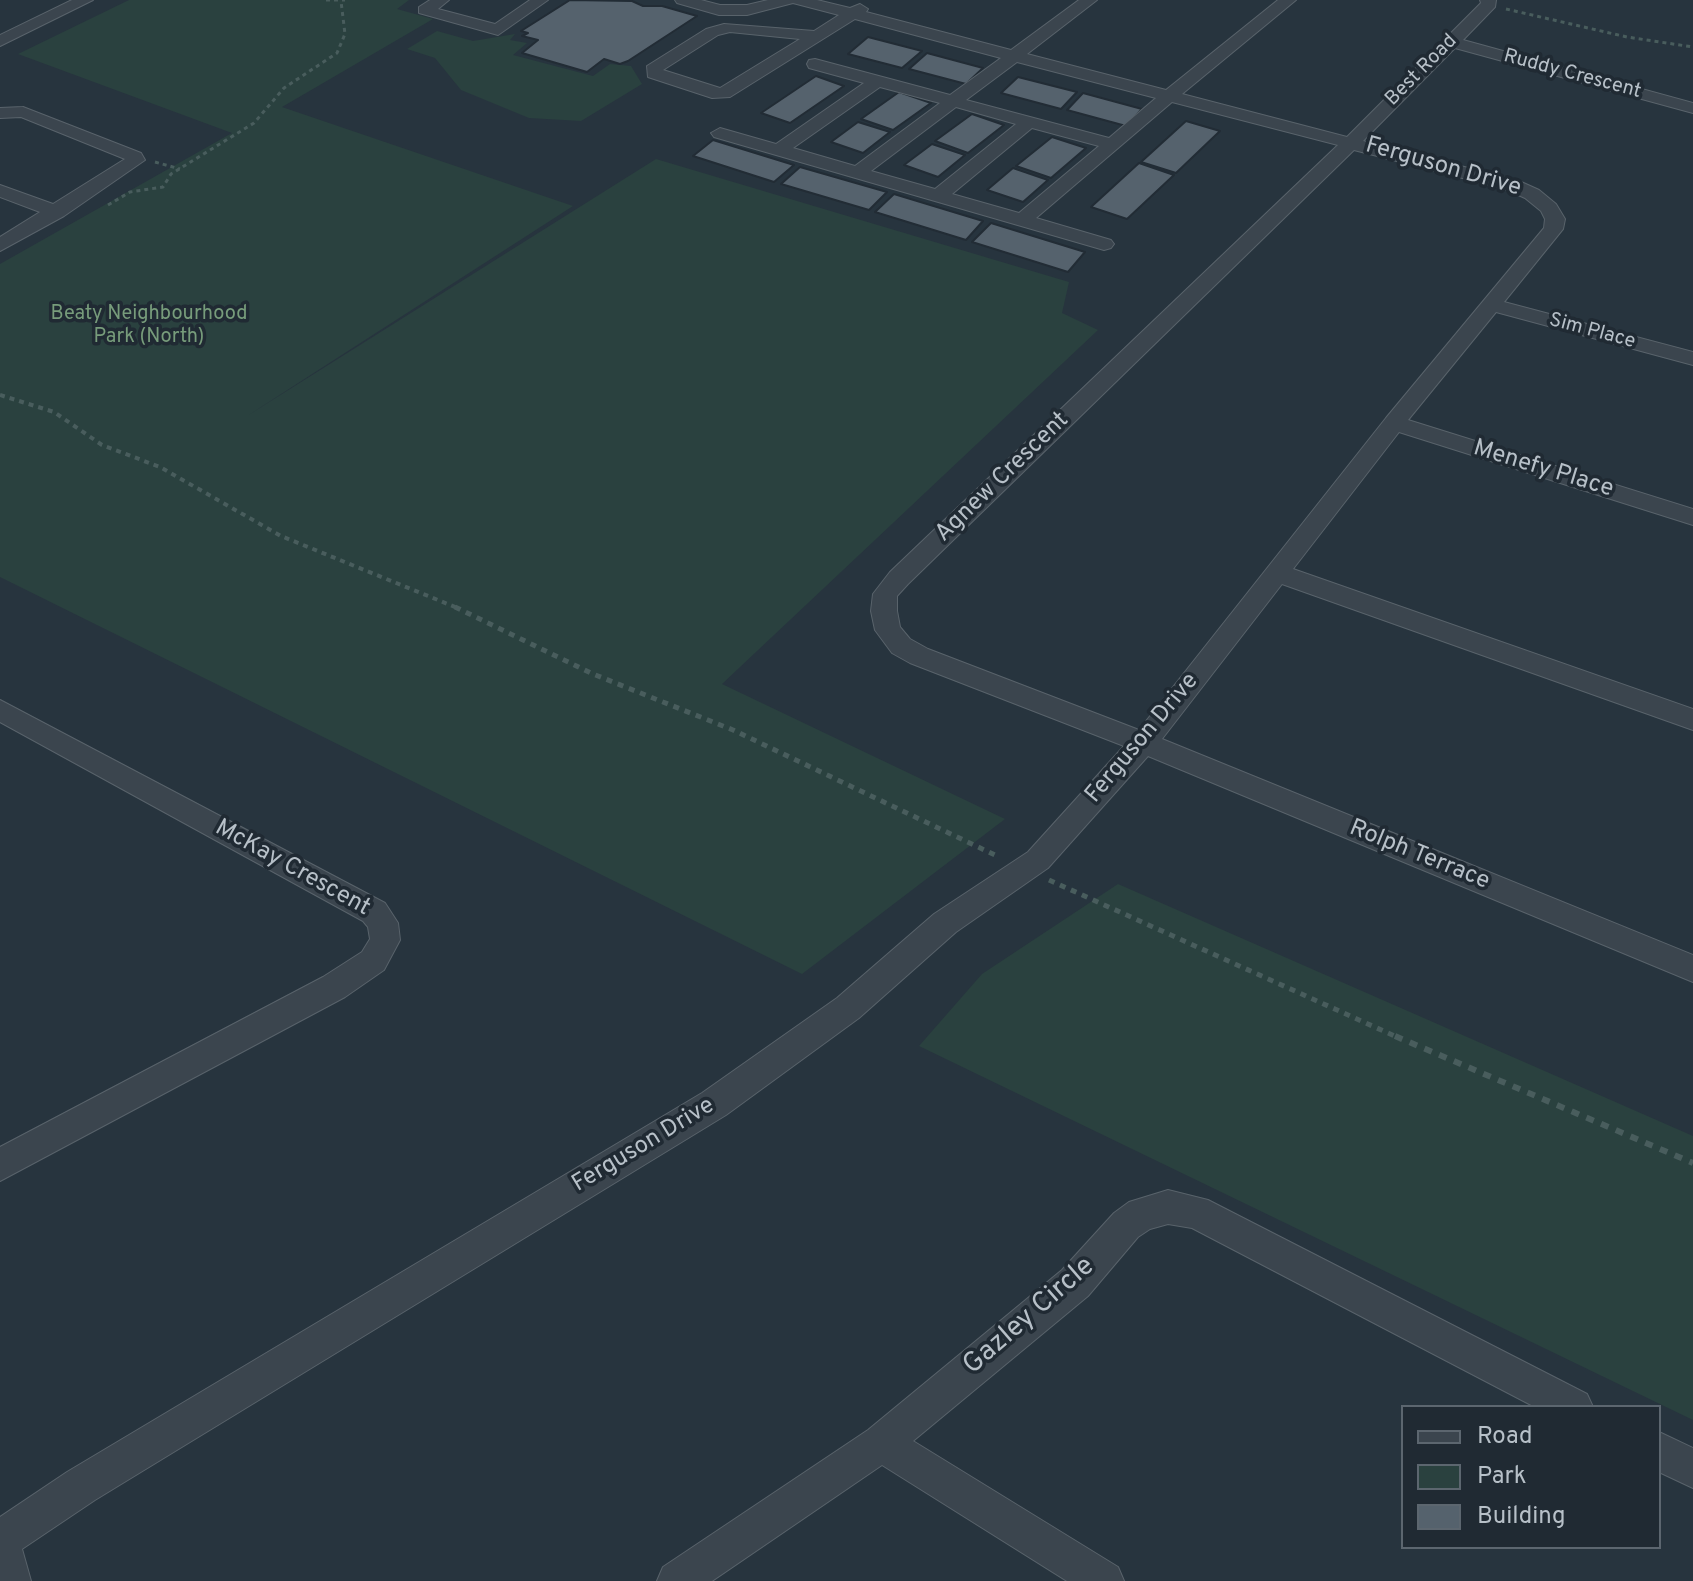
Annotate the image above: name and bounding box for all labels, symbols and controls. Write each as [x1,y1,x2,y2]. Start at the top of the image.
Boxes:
street label: Best Road [1381,30,1463,112]
street label: Ruddy Crescent [1501,45,1643,105]
street label: Ferguson Drive [1362,132,1524,204]
park label: Beaty Neighbourhood Park (North) [51,303,247,350]
street label: Sim Place [1546,309,1638,355]
street label: Agnew Crescent [930,407,1076,549]
street label: Menefy Place [1469,435,1617,505]
street label: Ferguson Drive [1080,668,1206,810]
street label: McKay Crescent [209,814,375,924]
street label: Rolph Terrace [1345,815,1493,897]
street label: Ferguson Drive [568,1092,720,1200]
street label: Gazley Circle [957,1251,1103,1383]
legend [1401,1405,1661,1549]
text: Road [1477,1422,1533,1452]
text: Park [1477,1462,1527,1492]
text: Building [1477,1502,1566,1532]

